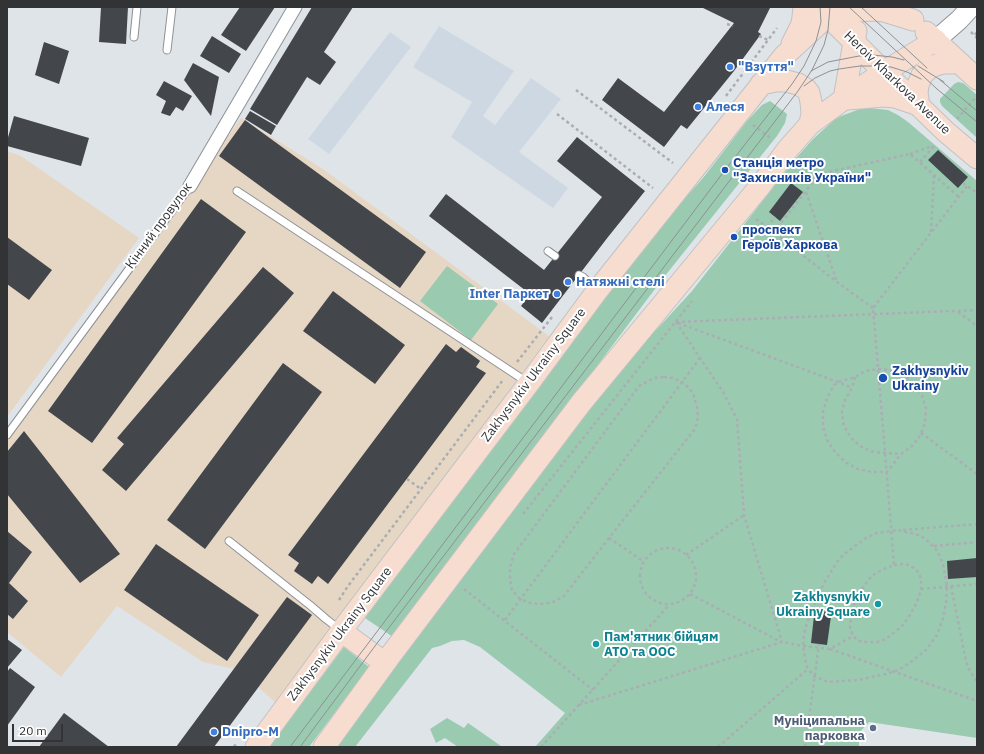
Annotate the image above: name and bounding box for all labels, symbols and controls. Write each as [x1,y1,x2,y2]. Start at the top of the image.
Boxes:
street label: Heroiv Kharkova Avenue [841,28,953,138]
place label: "Взуття" [738,59,794,75]
marker: "Взуття" [725,62,735,72]
place label: Алеся [706,99,745,115]
marker: Алеся [693,102,703,112]
place label: Станція метро "Захисникiв України" [733,155,871,186]
marker: Станція метро "Захисникiв України" [720,165,730,175]
street label: Кінний провулок [122,180,196,272]
place label: проспект Героїв Харкова [742,222,838,253]
marker: проспект Героїв Харкова [729,232,739,242]
place label: Натяжні стелі [576,274,665,290]
marker: Натяжні стелі [563,277,573,287]
place label: Inter Паркет [469,286,549,302]
marker: Inter Паркет [552,289,562,299]
street label: Zakhysnykiv Ukrainy Square [479,305,589,445]
place label: Zakhysnykiv Ukrainy [892,363,969,394]
marker: Zakhysnykiv Ukrainy [877,372,889,384]
street label: Zakhysnykiv Ukrainy Square [285,564,395,704]
place label: Zakhysnykiv Ukrainy Square [776,589,870,620]
marker: Zakhysnykiv Ukrainy Square [873,599,883,609]
place label: Пам'ятник бійцям АТО та ООС [604,629,718,660]
marker: Пам'ятник бійцям АТО та ООС [591,639,601,649]
place label: Муніципальна парковка [774,713,865,744]
scale bar [14,716,65,742]
text: 20 m [19,723,47,738]
marker: Муніципальна парковка [868,723,878,733]
place label: Dnipro-M [222,724,279,740]
marker: Dnipro-M [209,727,219,737]

